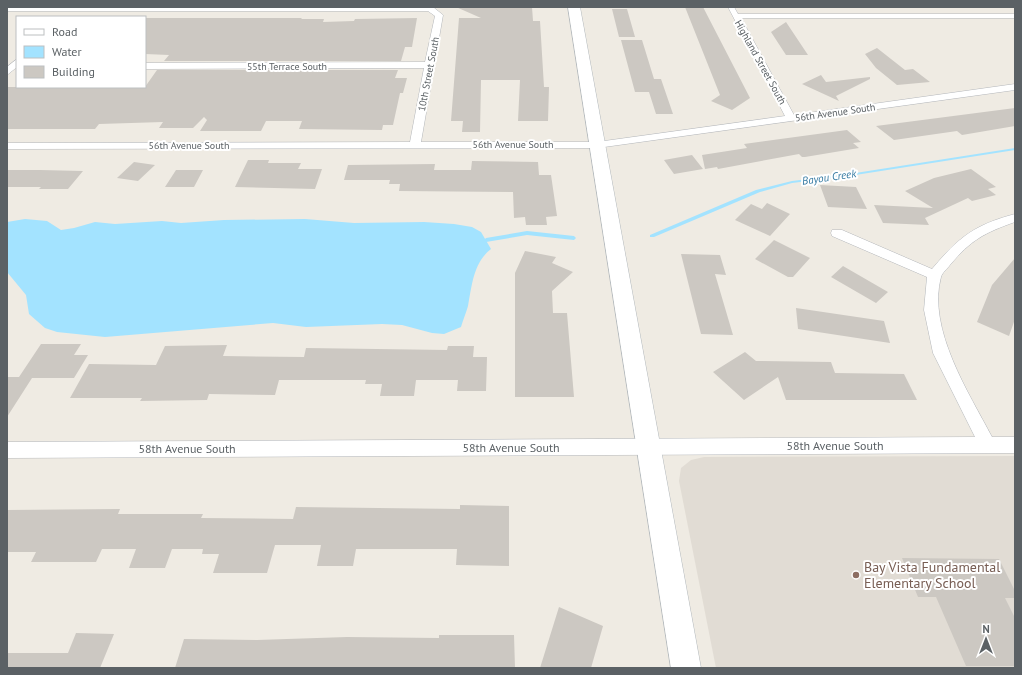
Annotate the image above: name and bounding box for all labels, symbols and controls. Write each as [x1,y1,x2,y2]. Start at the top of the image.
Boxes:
legend [16,16,146,88]
street label: Highland Street South [732,18,789,107]
text: Road [52,24,77,39]
street label: 10th Street South [415,36,442,112]
text: Water [52,44,82,59]
street label: 55th Terrace South [247,60,327,73]
text: Building [52,64,95,79]
street label: 56th Avenue South [794,100,876,125]
street label: 56th Avenue South [473,138,553,151]
street label: 56th Avenue South [149,139,229,152]
water label: Bayou Creek [801,166,858,188]
street label: 58th Avenue South [786,438,884,453]
street label: 58th Avenue South [462,440,560,455]
street label: 58th Avenue South [138,441,236,456]
place label: Bay Vista Fundamental Elementary School [864,558,1000,592]
marker: Bay Vista Fundamental Elementary School [851,570,861,580]
north arrow [966,619,1006,659]
text: N [982,622,990,636]

